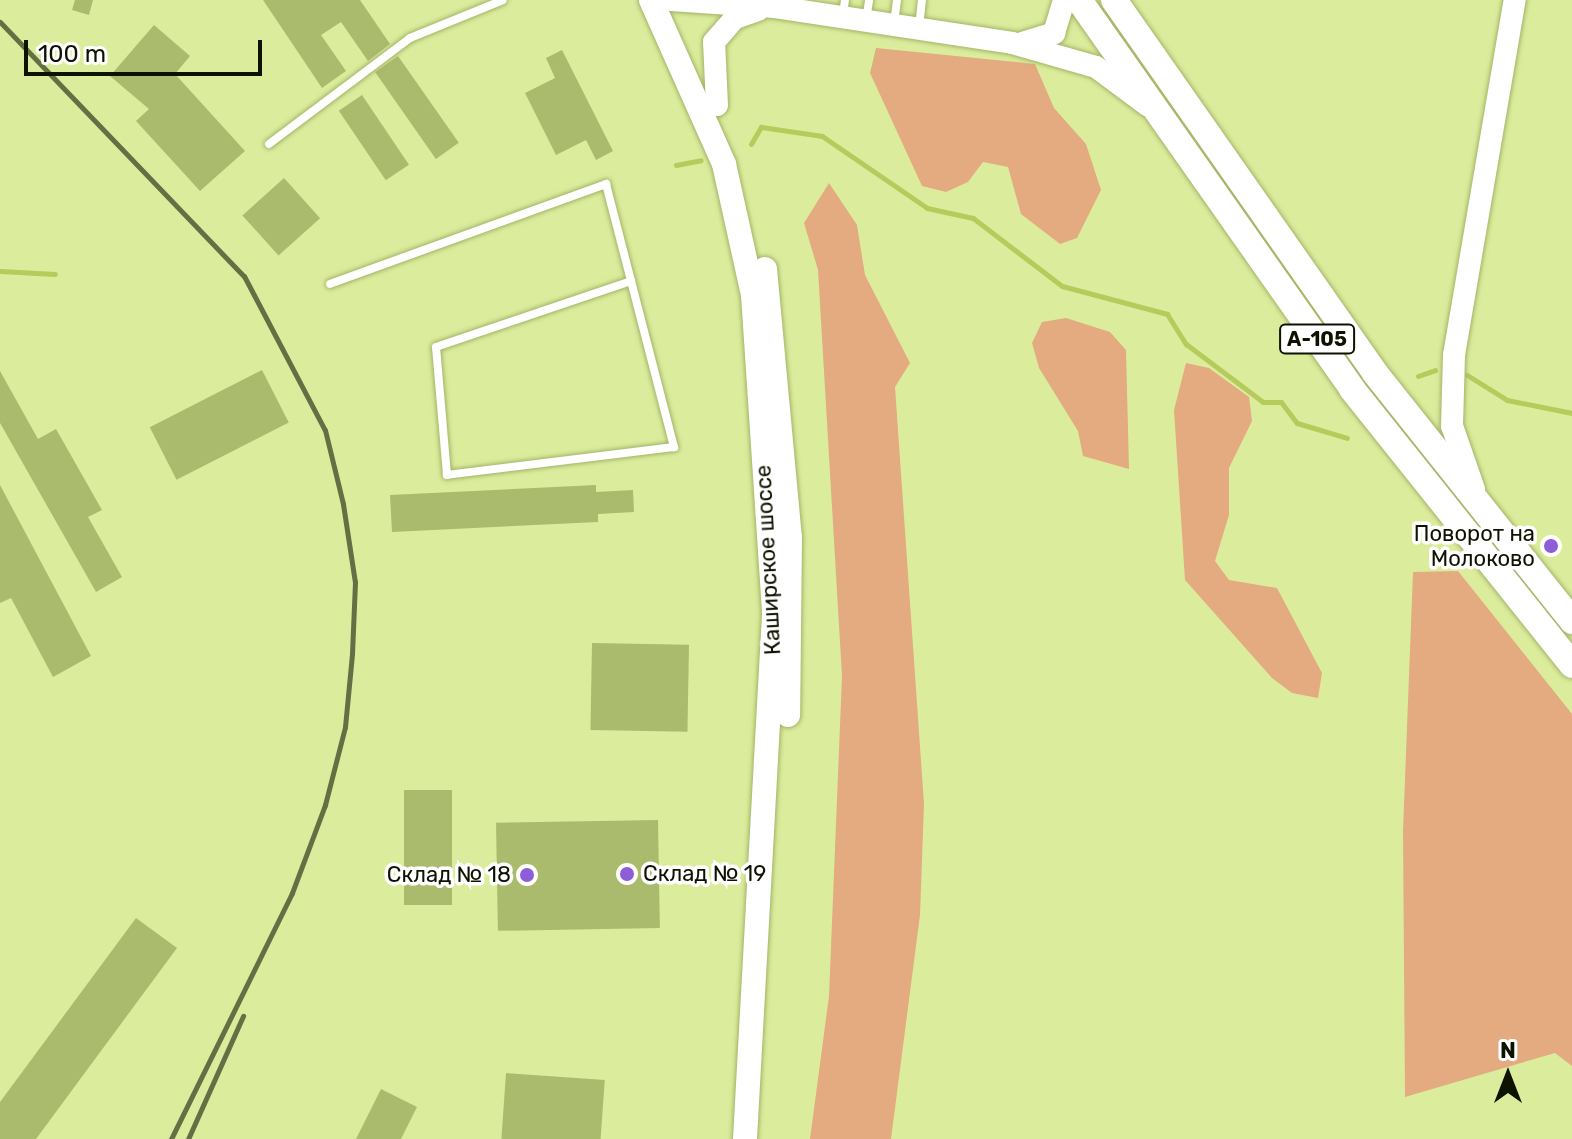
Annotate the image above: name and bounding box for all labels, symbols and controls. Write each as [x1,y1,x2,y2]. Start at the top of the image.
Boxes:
scale bar [28,24,266,74]
text: 100 m [38,40,106,68]
road number: А-105 [1279,323,1355,355]
street label: Каширское шоссе [750,464,786,656]
place label: Поворот на Молоково [1414,520,1535,572]
marker: Поворот на Молоково [1542,537,1560,555]
place label: Склад № 19 [643,861,766,887]
place label: Склад № 18 [387,862,511,888]
marker: Склад № 19 [618,865,636,883]
marker: Склад № 18 [518,866,536,884]
north arrow [1468,1035,1548,1115]
text: N [1500,1037,1516,1064]

